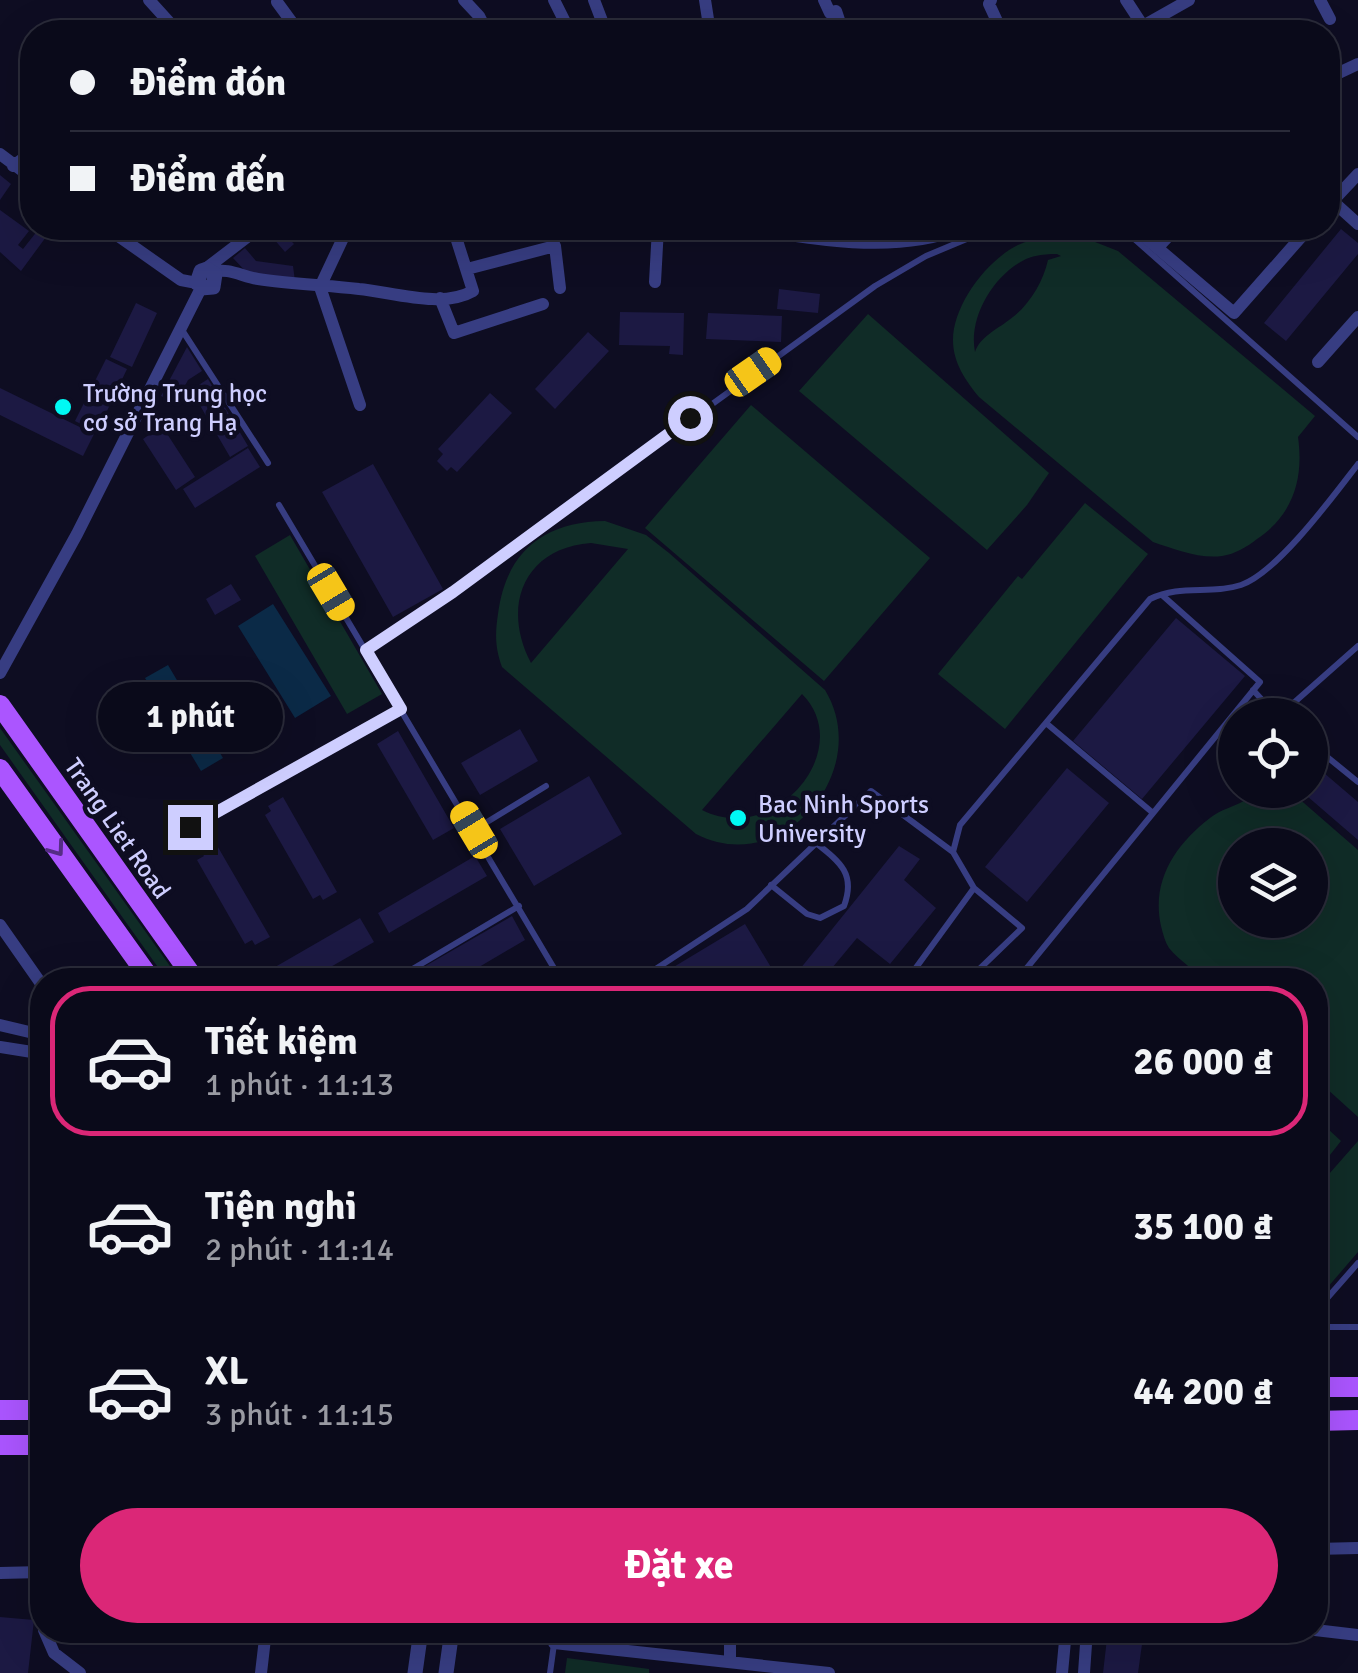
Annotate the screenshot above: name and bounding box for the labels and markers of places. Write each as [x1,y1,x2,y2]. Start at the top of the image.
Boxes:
place label: Trường Trung học cơ sở Trang Hạ [83,378,267,438]
marker: Trường Trung học cơ sở Trang Hạ [52,396,74,418]
place label: Bac Ninh Sports University [758,789,929,849]
marker: Bac Ninh Sports University [727,807,749,829]

